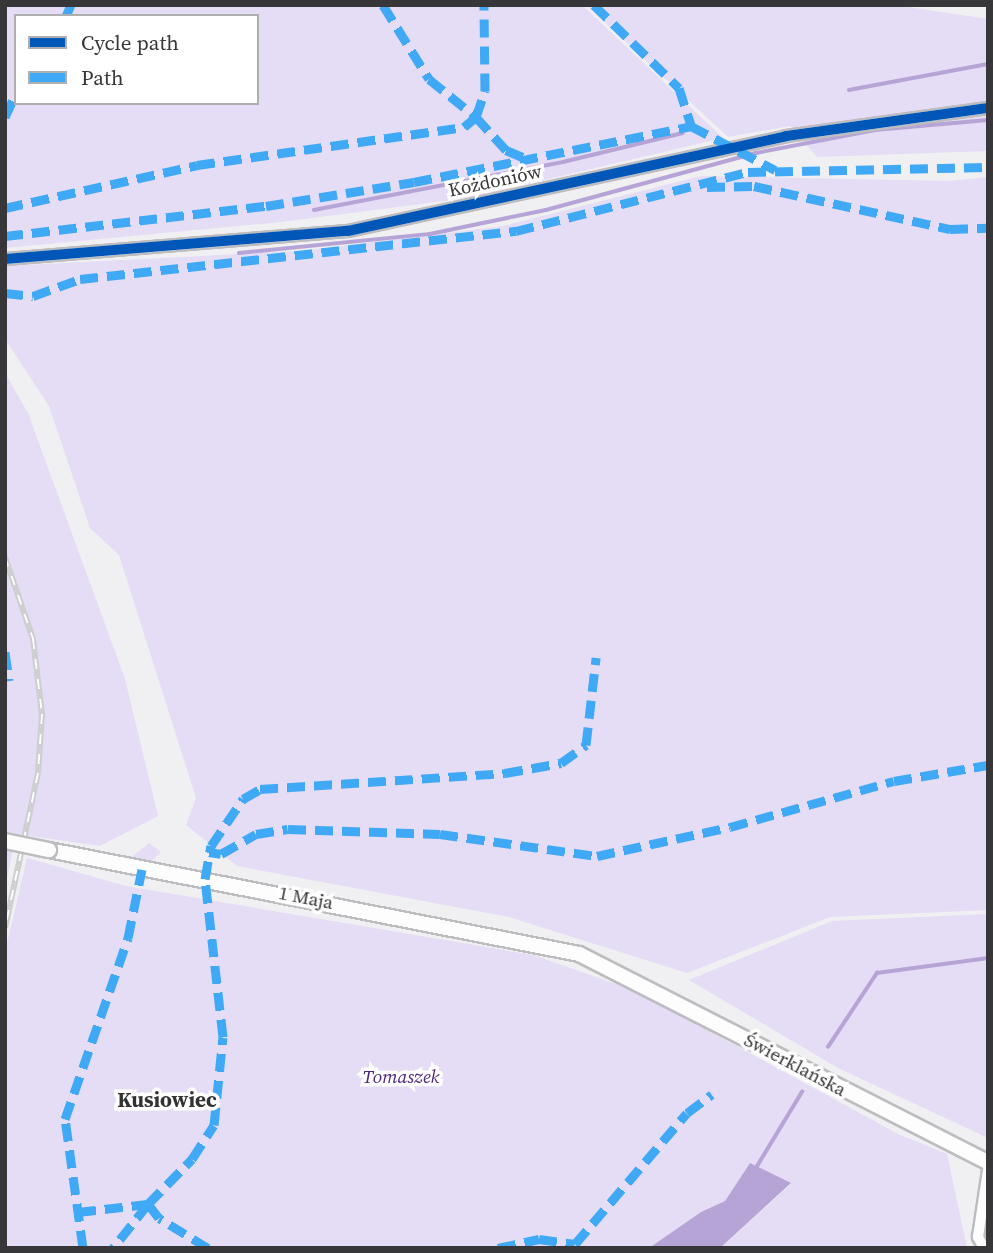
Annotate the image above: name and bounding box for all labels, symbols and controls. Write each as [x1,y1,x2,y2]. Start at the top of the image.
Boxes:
legend [14,14,259,105]
text: Cycle path [81,28,179,57]
text: Path [81,63,124,92]
street label: Kożdoniów [446,160,544,202]
street label: 1 Maja [277,882,335,914]
street label: Świerklańska [740,1029,850,1101]
park label: Tomaszek [363,1066,439,1088]
district label: Kusiowiec [117,1087,217,1113]

